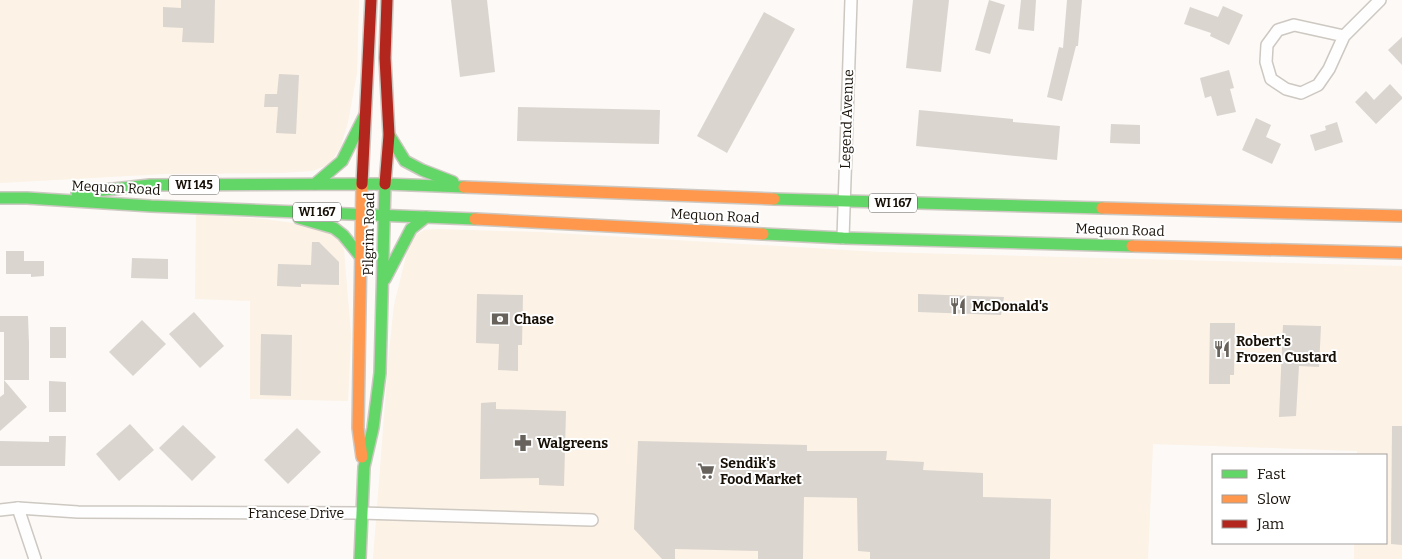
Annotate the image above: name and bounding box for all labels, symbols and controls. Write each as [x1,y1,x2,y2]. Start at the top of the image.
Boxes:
street label: Legend Avenue [837,69,857,169]
road number: WI 145 [169,176,219,194]
street label: Mequon Road [71,177,161,199]
street label: Pilgrim Road [360,192,378,276]
road number: WI 167 [869,194,917,212]
road number: WI 167 [293,202,341,222]
street label: Mequon Road [670,205,760,227]
street label: Mequon Road [1075,220,1165,240]
restaurant icon: McDonald's [948,296,968,316]
place label: McDonald's [972,298,1048,315]
bank icon: Chase [490,309,510,329]
place label: Chase [514,311,554,328]
place label: Robert's Frozen Custard [1236,333,1337,366]
restaurant icon: Robert's Frozen Custard [1212,339,1232,359]
pharmacy icon: Walgreens [513,433,533,453]
place label: Walgreens [537,435,608,452]
legend [1212,454,1387,544]
place label: Sendik's Food Market [720,455,802,488]
supermarket icon: Sendik's Food Market [696,461,716,481]
text: Fast [1257,465,1286,483]
text: Slow [1257,490,1292,508]
street label: Francese Drive [248,505,344,522]
text: Jam [1256,515,1285,533]

